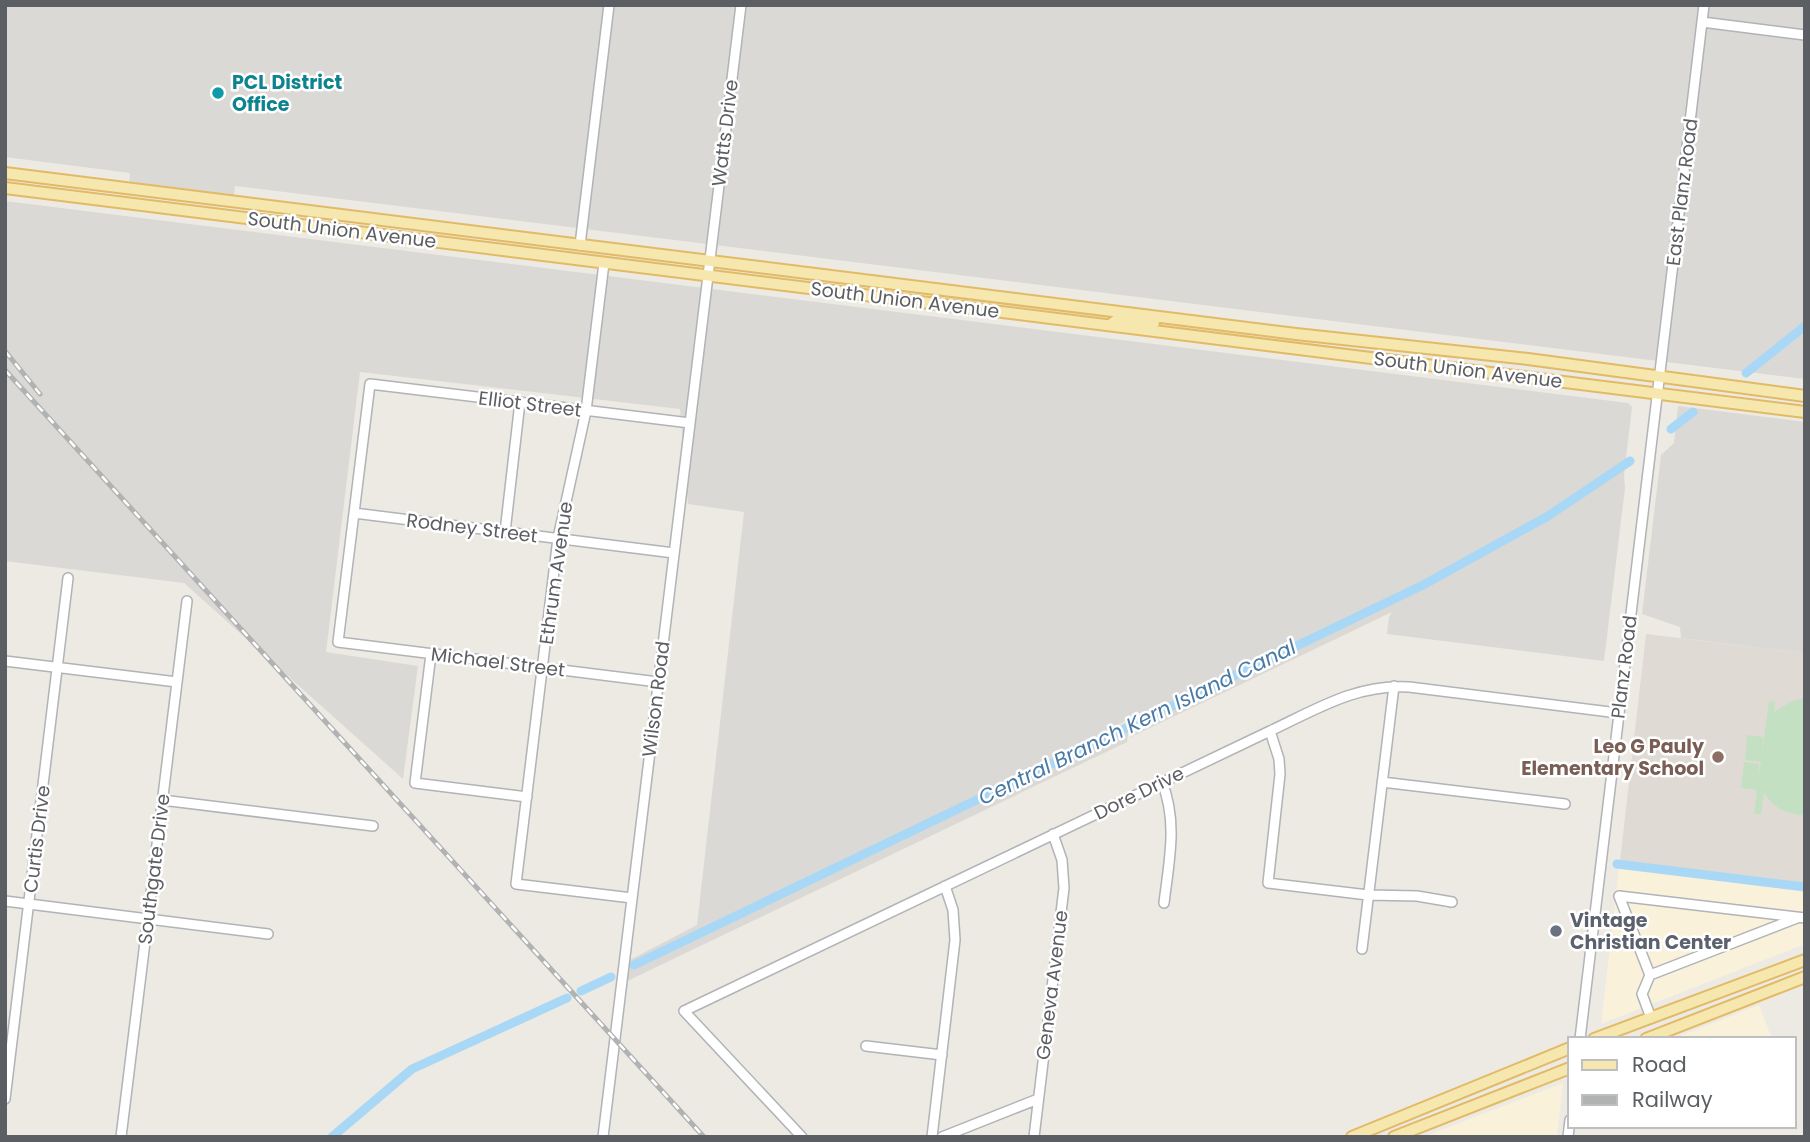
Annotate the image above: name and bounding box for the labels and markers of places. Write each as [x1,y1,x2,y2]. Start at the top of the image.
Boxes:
place label: PCL District Office [232,69,342,118]
marker: PCL District Office [210,85,226,101]
place label: Leo G Pauly Elementary School [1521,733,1705,782]
marker: Leo G Pauly Elementary School [1710,749,1726,765]
place label: Vintage Christian Center [1570,907,1731,956]
marker: Vintage Christian Center [1548,923,1564,939]

